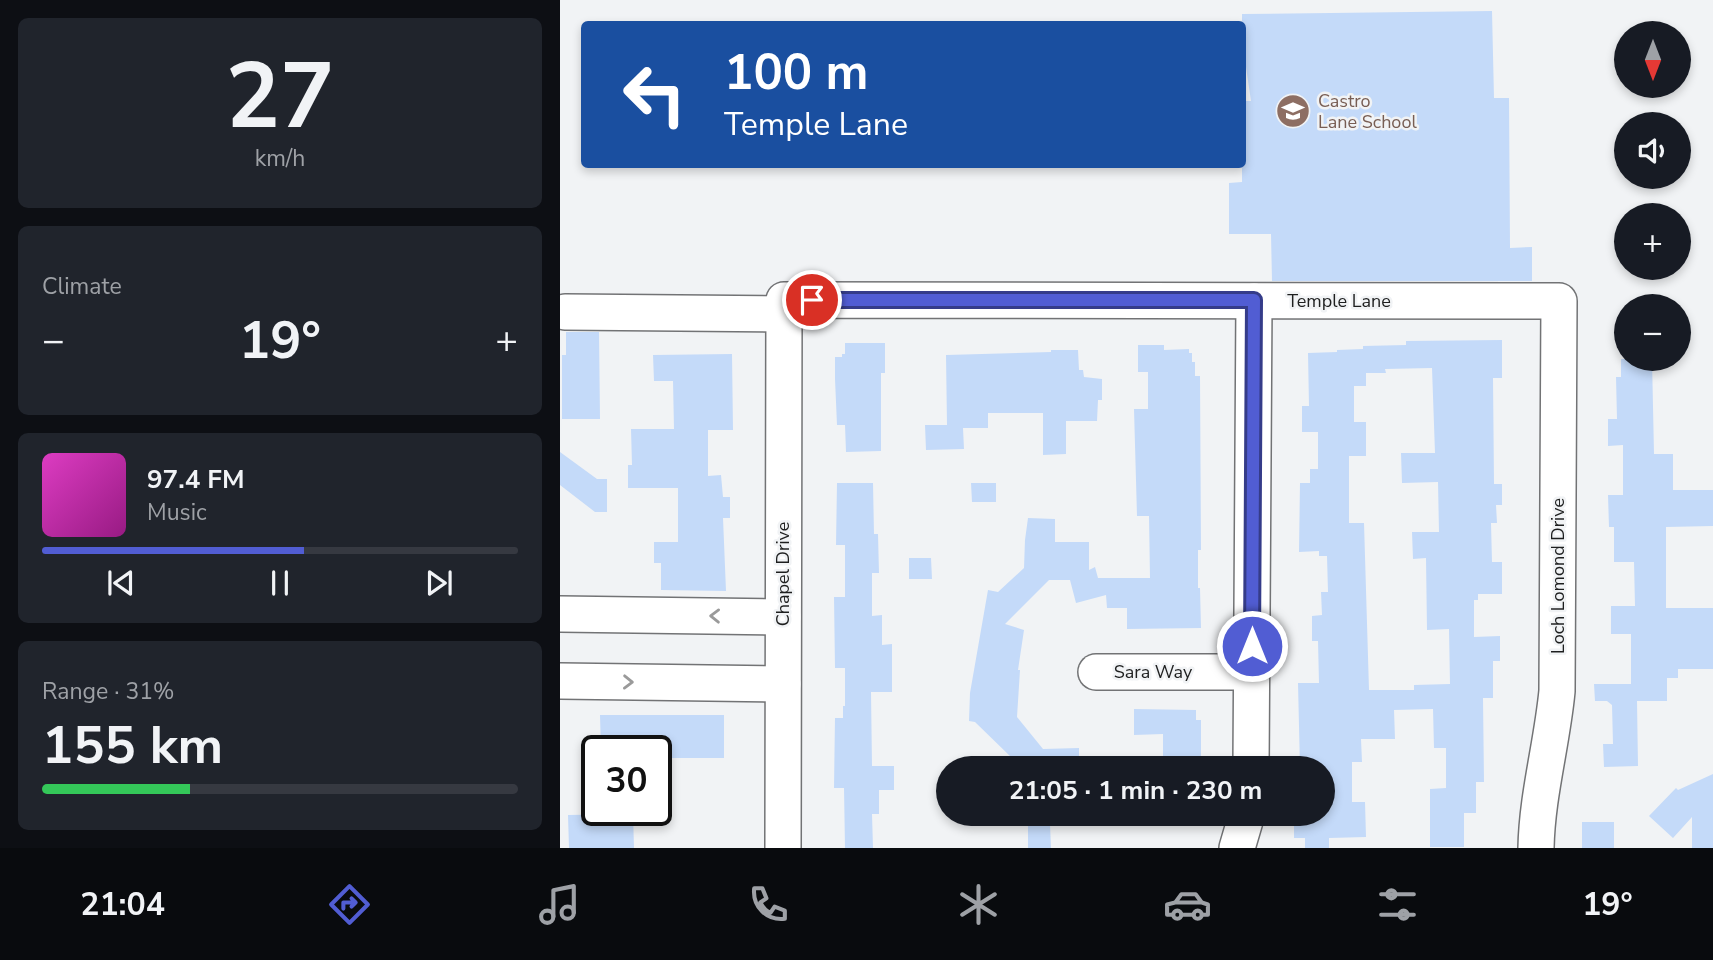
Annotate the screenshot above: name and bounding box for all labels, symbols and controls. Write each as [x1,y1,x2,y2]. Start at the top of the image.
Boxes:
north arrow [1614,21,1690,98]
map controls [1614,21,1691,371]
text: 27 [225,35,335,159]
text: 100 m [724,39,868,106]
icon: left [609,49,700,140]
place label: Castro Lane School [1318,89,1417,134]
school or university icon: Castro Lane School [1274,92,1312,130]
text: Temple Lane [724,103,908,146]
button: sound [1614,112,1691,189]
text: km/h [255,143,305,174]
button: + [1614,203,1691,280]
pin [782,270,842,330]
text: Climate [42,271,122,302]
icon: arrive [793,281,831,319]
street label: Temple Lane [1287,289,1391,313]
button: − [1614,294,1691,371]
text: 19° [239,305,321,376]
text: − [42,315,65,366]
text: + [495,315,518,366]
text: 97.4 FM [147,462,244,497]
text: Music [147,497,207,528]
street label: Loch Lomond Drive [1546,498,1570,654]
street label: Chapel Drive [771,522,795,626]
icon: previous [102,564,140,602]
icon: pause [261,564,299,602]
icon: next [420,564,458,602]
one-way arrow [709,609,720,624]
position arrow [1215,609,1289,683]
street label: Sara Way [1114,660,1193,684]
one-way arrow [623,674,634,690]
text: Range · 31% [42,676,174,707]
text: 155 km [42,710,223,781]
speed limit sign: 30 [581,735,672,826]
text: 21:05 · 1 min · 230 m [1009,773,1262,808]
icon: directions [325,880,374,929]
icon: music [535,880,584,929]
icon: phone [744,880,793,929]
icon: climate [954,880,1003,929]
icon: car [1163,880,1212,929]
icon: filters [1373,880,1422,929]
text: 21:04 [80,883,165,926]
text: 19° [1582,883,1633,926]

